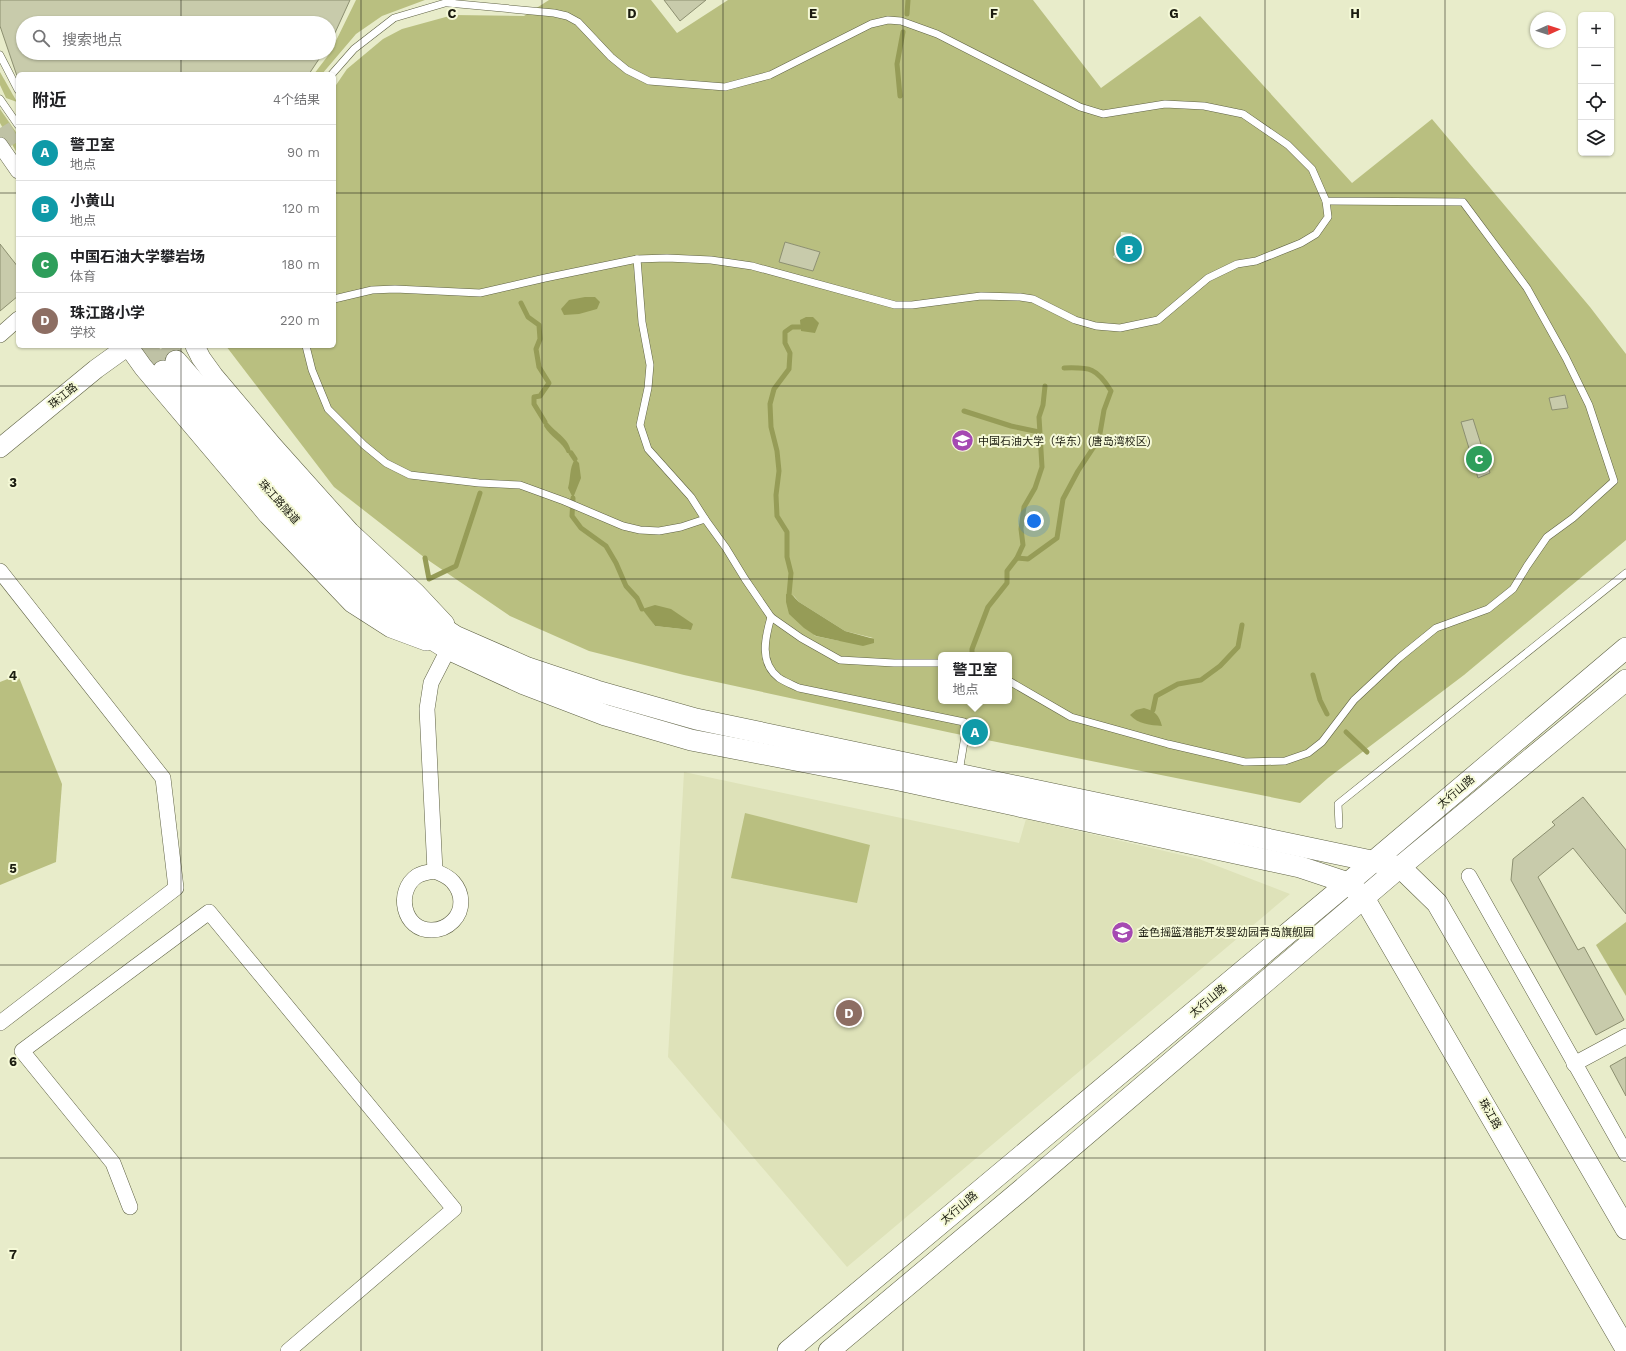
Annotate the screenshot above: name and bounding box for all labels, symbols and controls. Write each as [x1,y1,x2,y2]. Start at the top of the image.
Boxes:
text: C [448,6,457,21]
text: D [627,6,637,21]
text: E [809,6,817,21]
text: F [990,6,998,21]
text: G [1169,6,1179,21]
text: H [1350,6,1360,21]
north arrow [1530,12,1566,48]
map controls [1578,12,1614,156]
button: + [1578,12,1614,48]
search box [16,16,336,60]
icon: search [30,27,52,49]
text: 搜索地点 [62,31,122,49]
button: − [1578,48,1614,84]
button: locate [1578,84,1614,120]
text: 附近 [32,90,66,110]
text: 4个结果 [273,92,320,107]
button: layers [1578,120,1614,156]
text: 警卫室 [70,136,115,154]
text: A [41,145,49,160]
text: 90 m [287,145,320,160]
text: 地点 [70,157,96,172]
text: 小黄山 [70,192,115,210]
text: B [41,201,49,216]
text: 120 m [282,201,320,216]
text: 地点 [70,213,96,228]
pin: B [1116,234,1142,264]
text: 中国石油大学攀岩场 [70,248,205,266]
text: C [41,257,49,272]
text: 180 m [282,257,320,272]
text: 体育 [70,269,96,284]
text: 珠江路小学 [70,304,145,322]
text: D [40,313,50,328]
text: 220 m [280,313,320,328]
text: 学校 [70,325,96,340]
street label: 珠江路 [46,381,80,411]
school or university icon: 中国石油大学（华东）(唐岛湾校区) [949,428,975,454]
place label: 中国石油大学（华东）(唐岛湾校区) [978,435,1151,448]
pin: C [1466,444,1492,474]
text: 3 [9,475,17,490]
street label: 珠江路隧道 [256,477,302,527]
your location [1024,511,1044,531]
popup [938,652,1012,704]
text: 警卫室 [952,661,998,679]
text: 4 [9,668,18,683]
text: 地点 [952,682,979,697]
pin: A [962,717,988,747]
street label: 太行山路 [1435,773,1477,811]
text: 5 [9,861,17,876]
school or university icon: 金色摇篮潜能开发婴幼园青岛旗舰园 [1110,919,1136,945]
place label: 金色摇篮潜能开发婴幼园青岛旗舰园 [1138,926,1314,939]
street label: 太行山路 [1187,982,1229,1020]
pin: D [836,998,862,1028]
text: 6 [9,1054,17,1069]
street label: 珠江路 [1476,1096,1504,1132]
street label: 太行山路 [938,1189,980,1227]
text: 7 [9,1247,17,1262]

